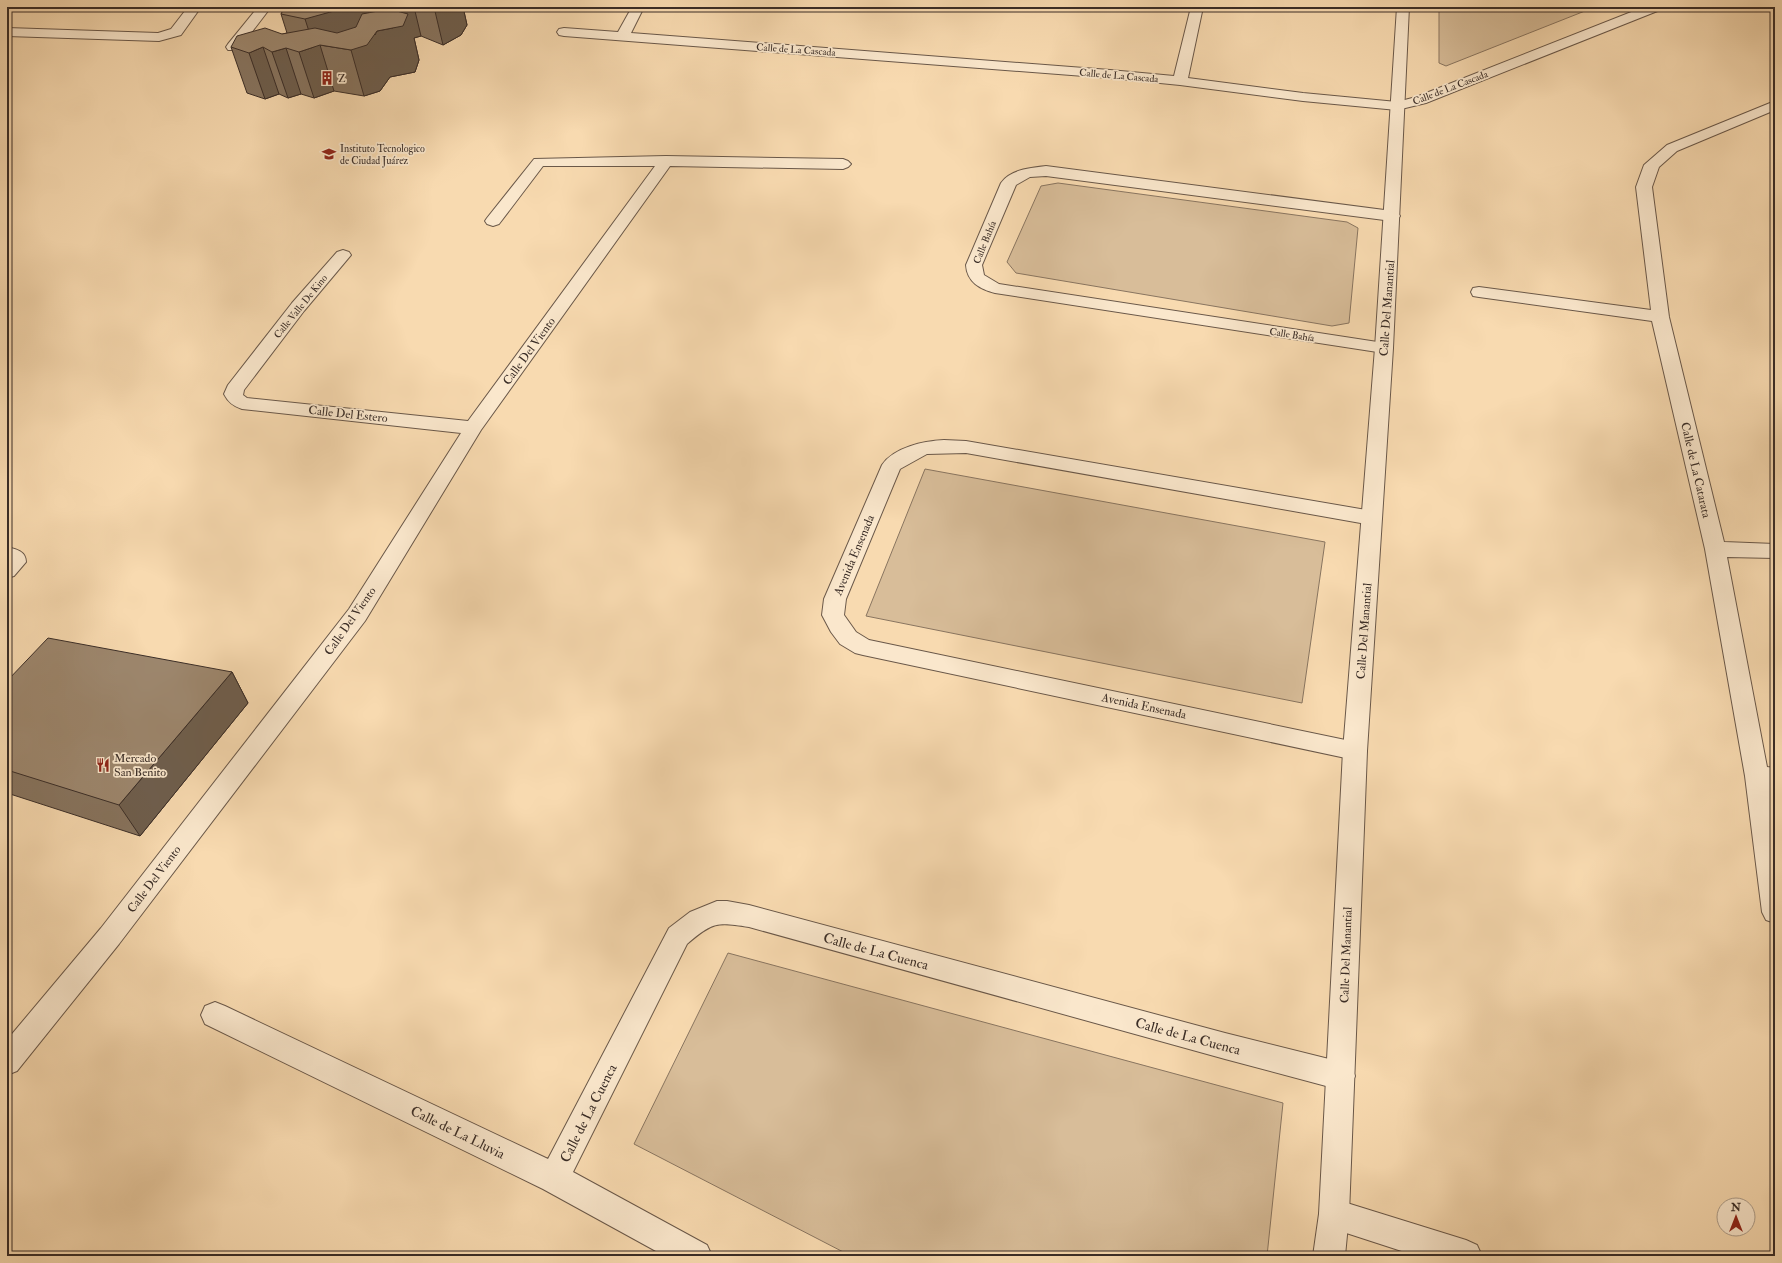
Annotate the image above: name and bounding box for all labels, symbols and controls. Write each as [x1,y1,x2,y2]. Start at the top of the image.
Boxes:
street label: Calle de La Cascada [756,41,837,59]
street label: Calle de La Cascada [1079,67,1160,86]
street label: Calle de La Cascada [1411,68,1490,108]
building icon: Z [319,70,335,86]
place label: Z [338,73,346,85]
place label: Instituto Tecnologico de Ciudad Juárez [340,143,425,168]
school or university icon: Instituto Tecnologico de Ciudad Juárez [321,146,337,162]
street label: Calle Bahía [971,218,999,266]
street label: Calle Del Manantial [1377,259,1398,357]
street label: Calle Valle De Kino [271,272,330,341]
street label: Calle Del Viento [500,314,559,388]
street label: Calle Bahía [1268,326,1316,345]
street label: Calle Del Estero [308,403,389,426]
street label: Calle de La Catarata [1677,421,1714,520]
street label: Avenida Ensenada [830,512,879,599]
street label: Calle Del Manantial [1354,582,1375,680]
street label: Calle Del Viento [321,584,380,658]
street label: Avenida Ensenada [1099,690,1189,723]
place label: Mercado San Benito [114,751,166,780]
restaurant icon: Mercado San Benito [95,757,111,773]
street label: Calle Del Viento [124,843,185,916]
street label: Calle Del Manantial [1337,907,1356,1004]
street label: Calle de La Cuenca [821,929,931,974]
street label: Calle de La Cuenca [1133,1014,1243,1059]
street label: Calle de La Cuenca [556,1061,621,1165]
street label: Calle de La Lluvia [408,1102,508,1163]
north arrow [1716,1197,1756,1237]
text: N [1730,1201,1742,1214]

